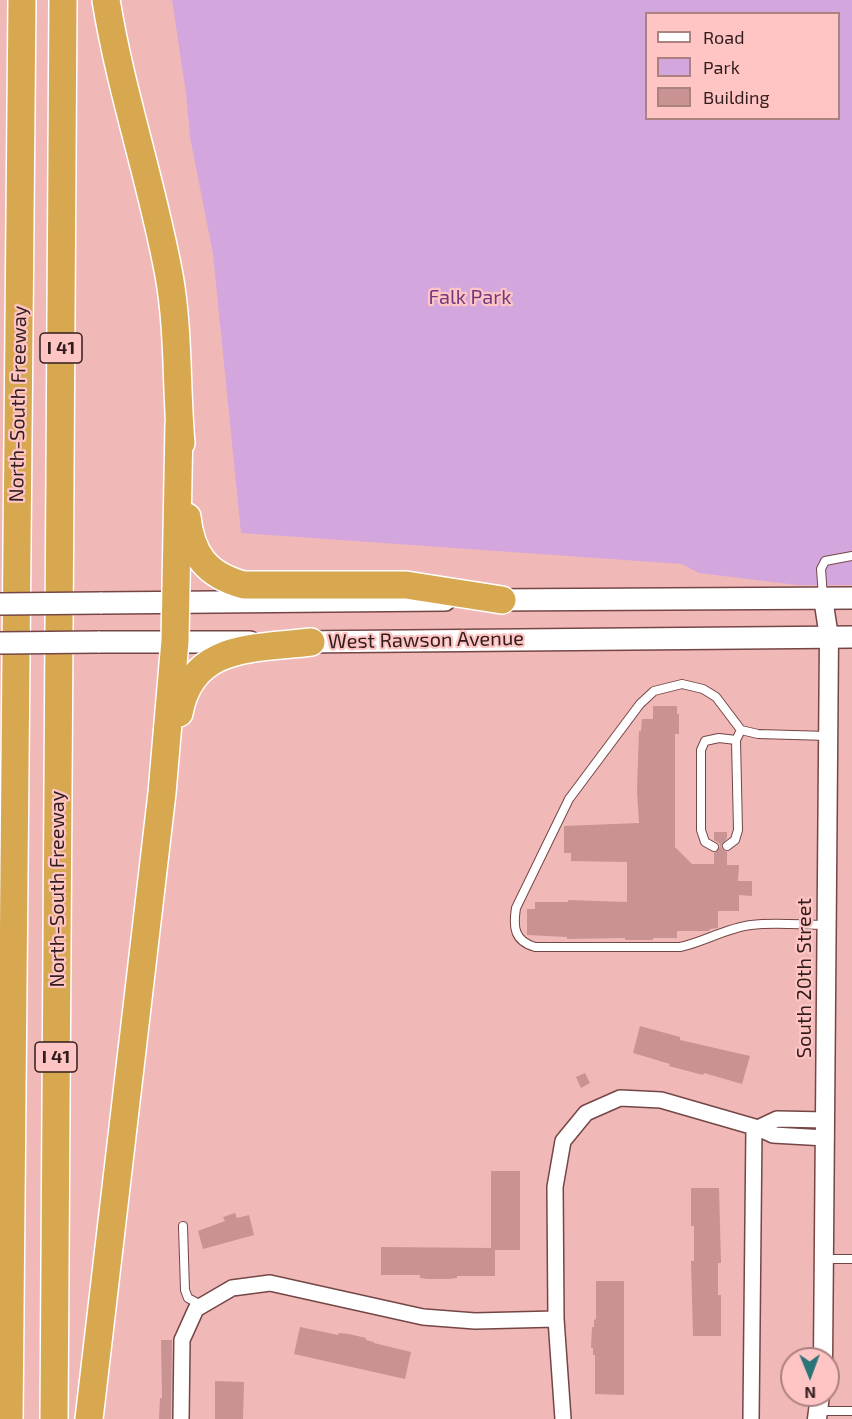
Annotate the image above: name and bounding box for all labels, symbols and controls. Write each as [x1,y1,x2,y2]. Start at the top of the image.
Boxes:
legend [645,12,840,120]
text: Road [703,26,744,48]
text: Park [703,56,740,78]
text: Building [703,86,770,108]
park label: Falk Park [429,285,511,309]
street label: North-South Freeway [4,305,32,503]
road number: I 41 [40,333,82,363]
street label: West Rawson Avenue [328,626,524,654]
street label: North-South Freeway [45,791,69,987]
street label: South 20th Street [792,898,816,1058]
road number: I 41 [35,1042,77,1072]
north arrow [780,1347,840,1407]
text: N [804,1384,816,1403]

